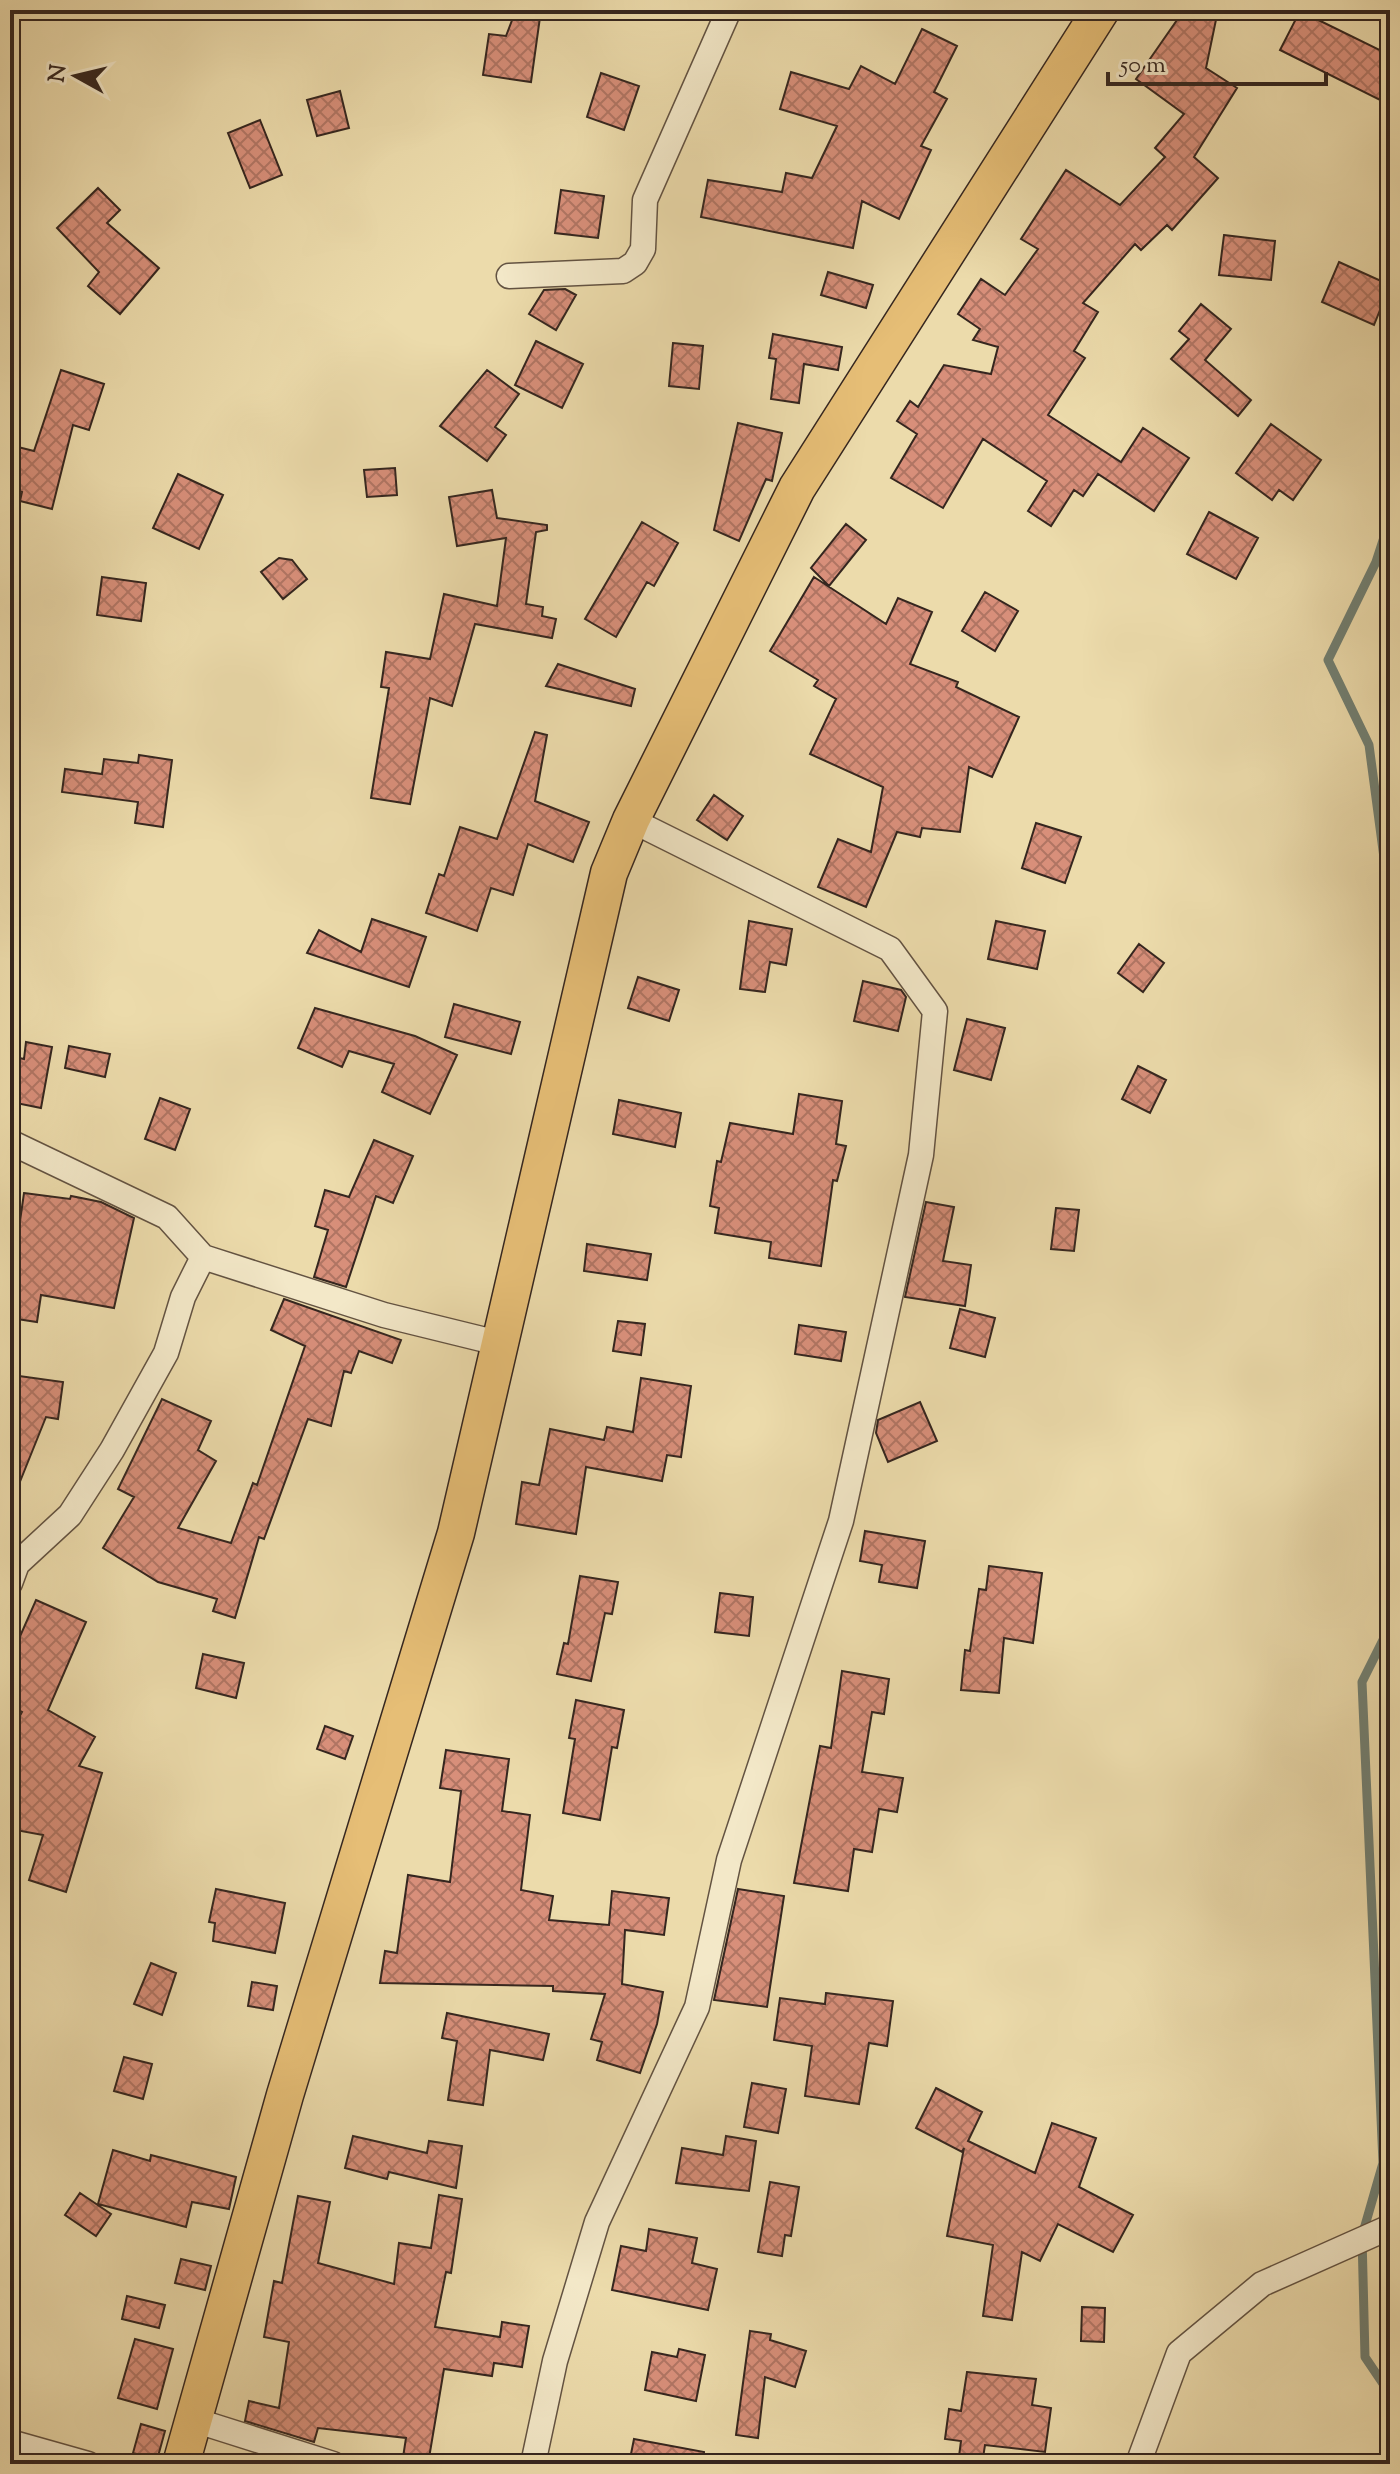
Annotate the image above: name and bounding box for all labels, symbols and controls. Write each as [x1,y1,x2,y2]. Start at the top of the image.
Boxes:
north arrow [36,36,116,116]
scale bar [1108,36,1326,86]
text: 50 m [1118,49,1166,83]
text: N [42,62,76,85]

